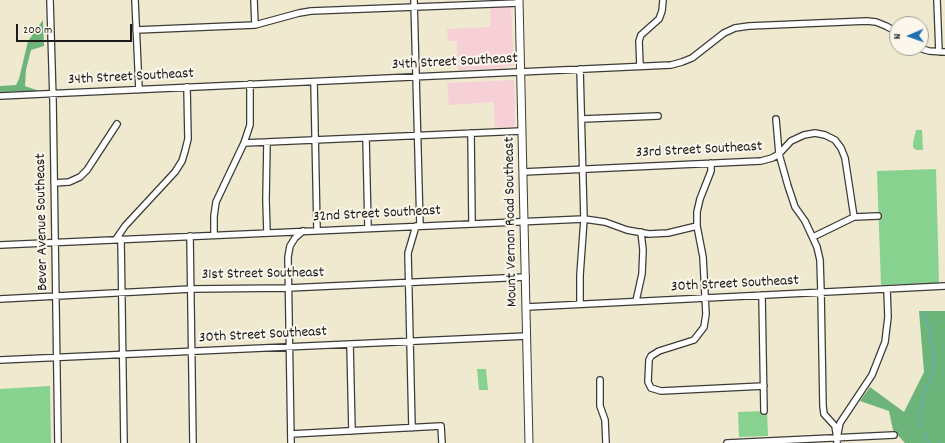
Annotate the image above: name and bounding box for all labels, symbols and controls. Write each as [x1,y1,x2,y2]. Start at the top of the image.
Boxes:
scale bar [18,16,134,42]
north arrow [889,16,929,56]
text: 200 m [23,22,52,39]
text: N [890,33,906,39]
street label: 34th Street Southeast [391,51,519,75]
street label: 34th Street Southeast [67,66,195,90]
street label: Mount Vernon Road Southeast [502,137,522,307]
street label: 33rd Street Southeast [635,139,763,163]
street label: Bever Avenue Southeast [33,153,53,291]
street label: 32nd Street Southeast [313,203,441,227]
street label: 31st Street Southeast [201,265,325,285]
street label: 30th Street Southeast [671,273,799,297]
street label: 30th Street Southeast [199,324,327,348]

